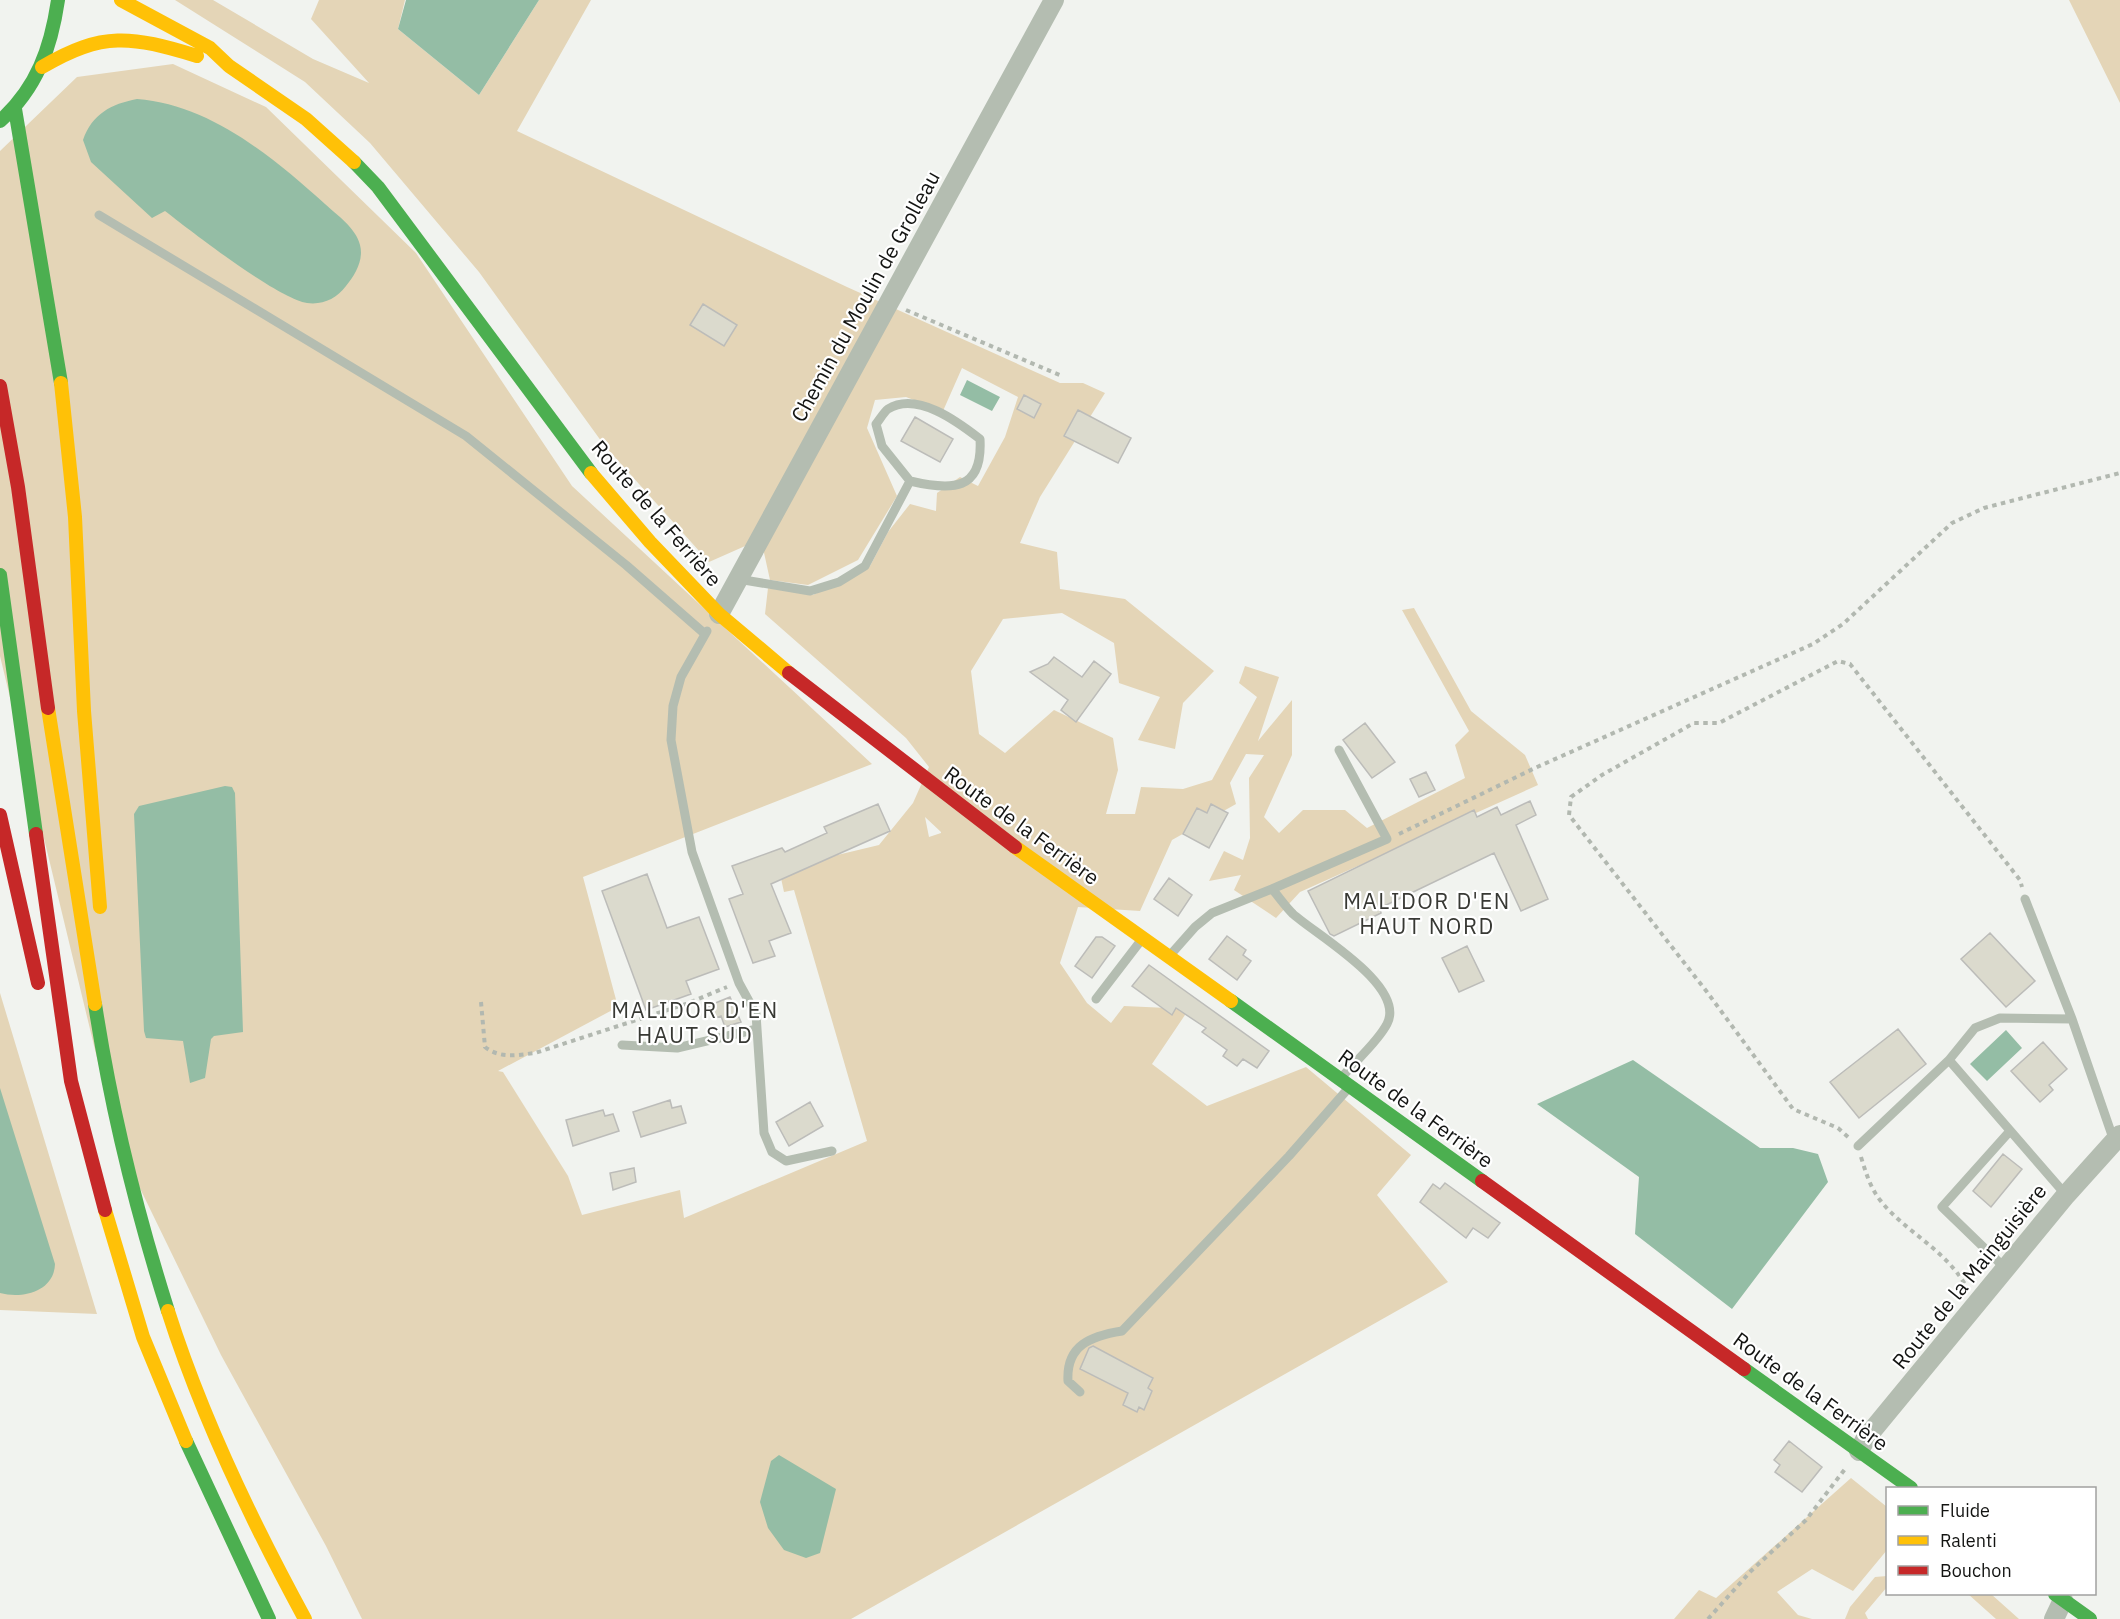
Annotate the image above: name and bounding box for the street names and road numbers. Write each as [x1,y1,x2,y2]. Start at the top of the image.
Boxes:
street label: Chemin du Moulin de Grolleau [784,165,946,427]
street label: Route de la Ferrière [586,434,728,592]
street label: Route de la Ferrière [939,759,1105,891]
street label: Route de la Ferrière [1333,1042,1499,1174]
street label: Route de la Mainguisière [1885,1177,2053,1375]
street label: Route de la Ferrière [1728,1325,1894,1457]

